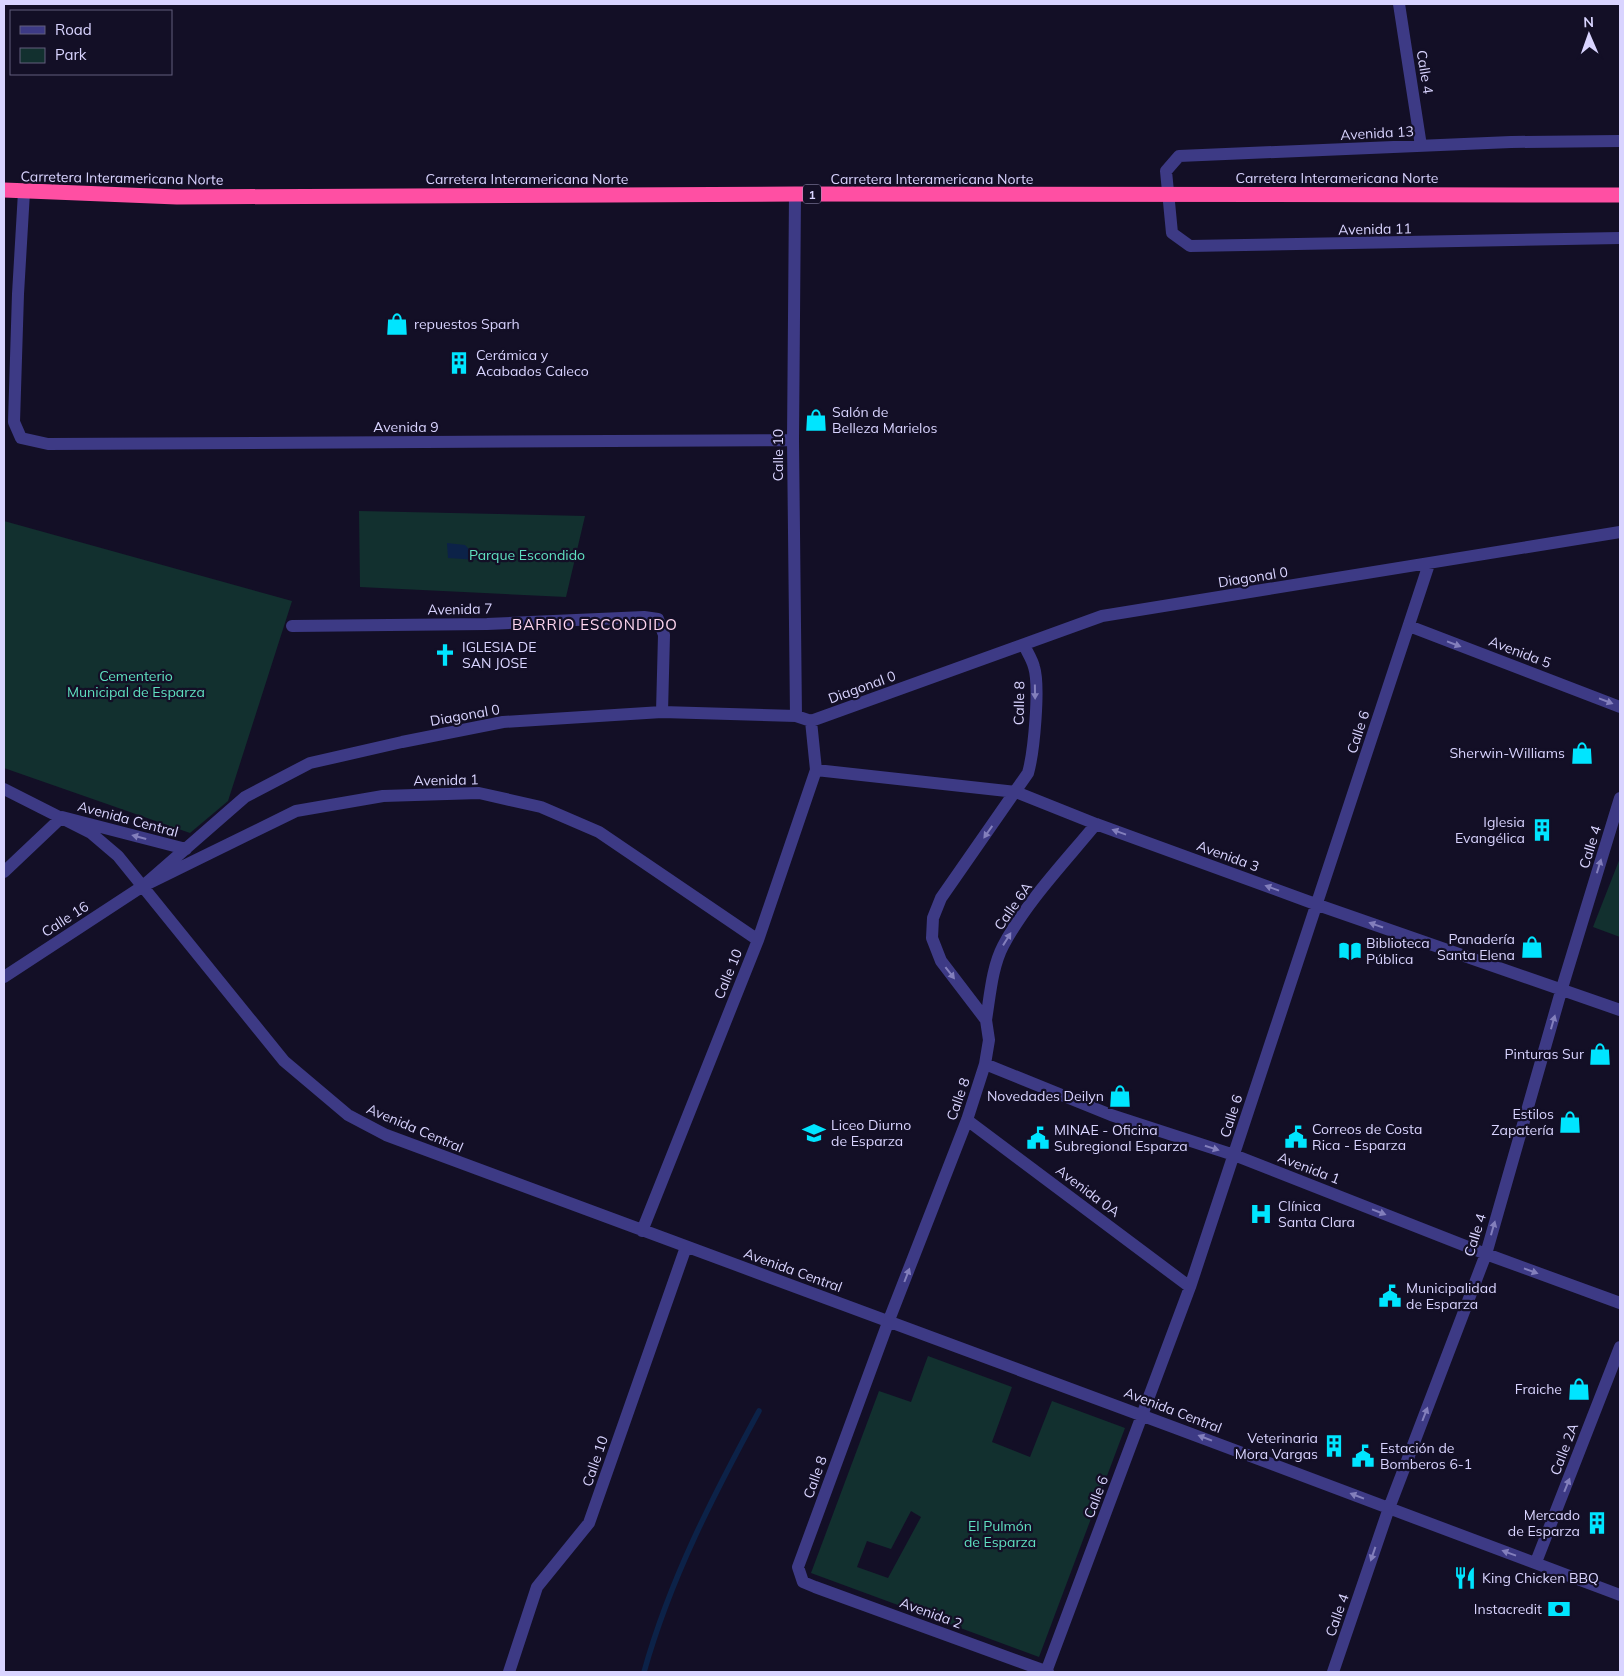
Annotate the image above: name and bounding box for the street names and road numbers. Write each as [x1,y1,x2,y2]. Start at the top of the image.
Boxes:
street label: Calle 4 [1413,49,1437,96]
street label: Avenida 13 [1340,122,1414,144]
street label: Carretera Interamericana Norte [20,167,224,189]
street label: Carretera Interamericana Norte [1236,169,1438,187]
street label: Carretera Interamericana Norte [426,170,628,188]
street label: Carretera Interamericana Norte [831,170,1033,188]
road number: 1 [803,184,821,203]
street label: Avenida 11 [1338,219,1412,239]
street label: Avenida 9 [373,418,439,436]
street label: Calle 10 [769,429,787,481]
street label: Diagonal 0 [1217,563,1289,591]
street label: Avenida 7 [427,599,493,619]
street label: Avenida 5 [1486,632,1554,672]
street label: Diagonal 0 [826,666,898,708]
street label: Calle 8 [1010,681,1028,725]
street label: Diagonal 0 [429,700,501,730]
street label: Calle 6 [1343,708,1373,756]
street label: Avenida 1 [413,770,479,790]
street label: Avenida Central [76,797,180,841]
street label: Calle 4 [1575,823,1605,871]
street label: Avenida 3 [1194,836,1262,876]
street label: Calle 6A [990,878,1036,933]
street label: Calle 16 [38,897,92,941]
street label: Calle 10 [710,946,746,1002]
street label: Calle 8 [942,1075,974,1123]
street label: Calle 6 [1216,1092,1246,1140]
street label: Avenida Central [364,1100,466,1156]
street label: Avenida 1 [1275,1148,1343,1188]
street label: Avenida 0A [1052,1161,1124,1221]
street label: Calle 4 [1460,1211,1490,1259]
street label: Avenida Central [741,1244,845,1296]
street label: Avenida Central [1121,1383,1225,1437]
street label: Calle 2A [1546,1420,1582,1478]
street label: Calle 10 [578,1433,612,1489]
street label: Calle 8 [799,1453,831,1501]
street label: Calle 6 [1080,1473,1112,1521]
street label: Calle 4 [1321,1591,1353,1639]
street label: Avenida 2 [897,1593,965,1633]

